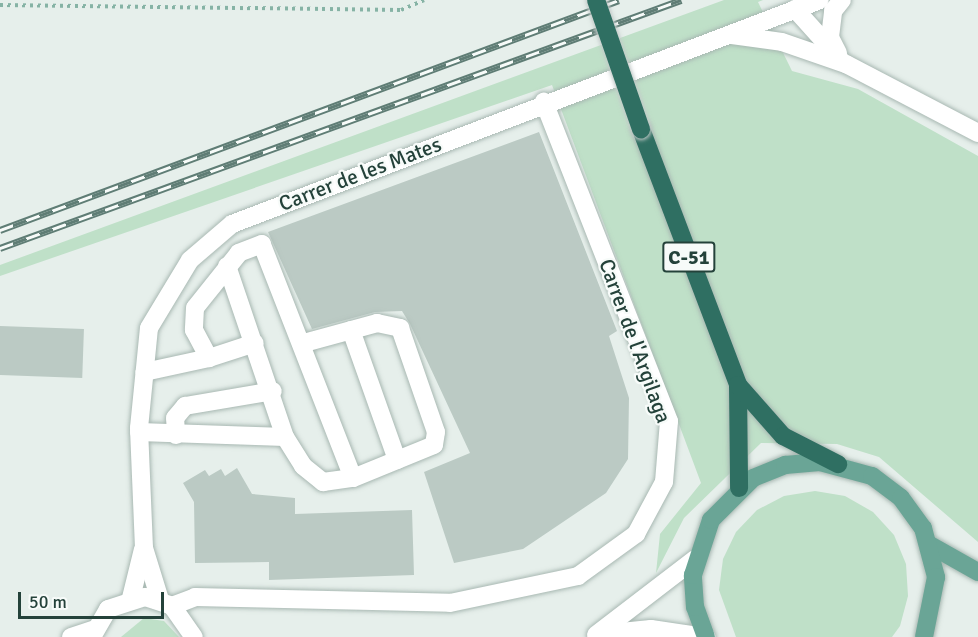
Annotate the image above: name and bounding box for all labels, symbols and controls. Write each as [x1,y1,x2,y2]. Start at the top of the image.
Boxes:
street label: Carrer de les Mates [275,131,445,217]
road number: C-51 [662,240,716,274]
street label: Carrer de l'Argilaga [594,256,676,426]
scale bar [21,580,166,618]
text: 50 m [29,591,67,613]

